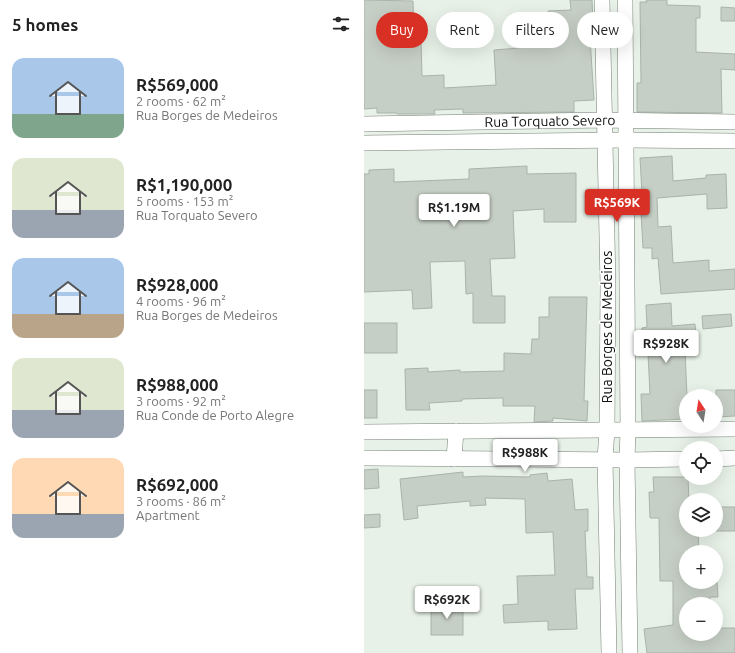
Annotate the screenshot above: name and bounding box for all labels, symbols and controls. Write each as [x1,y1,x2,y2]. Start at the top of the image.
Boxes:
chip: Buy [376,12,428,48]
chip: Rent [436,12,494,48]
chip: Filters [502,12,569,48]
chip: New [577,12,633,48]
icon: filters [330,13,352,35]
text: 5 homes [12,15,78,34]
icon: home [44,74,92,122]
text: R$569,000 [136,75,218,94]
text: 2 rooms · 62 m² [136,94,226,108]
text: Rua Borges de Medeiros [136,108,278,122]
street label: Rua Torquato Severo [484,112,616,130]
icon: home [44,174,92,222]
text: R$1,190,000 [136,175,232,194]
pin: R$569K [584,189,650,223]
text: 5 rooms · 153 m² [136,194,233,208]
pin: R$1.19M [417,194,491,228]
text: R$569K [594,195,640,209]
text: R$1.19M [428,200,480,214]
text: Rua Torquato Severo [136,208,258,222]
street label: Rua Borges de Medeiros [599,251,615,403]
icon: home [44,274,92,322]
text: R$928,000 [136,275,218,294]
text: 4 rooms · 96 m² [136,294,226,308]
text: Rua Borges de Medeiros [136,308,278,322]
pin: R$928K [633,330,699,364]
text: R$928K [643,336,689,350]
icon: home [44,374,92,422]
text: R$988,000 [136,375,218,394]
north arrow [679,389,723,433]
map controls [679,389,723,641]
text: 3 rooms · 92 m² [136,394,226,408]
text: Rua Conde de Porto Alegre [136,408,294,422]
pin: R$988K [492,439,558,473]
button: locate [679,441,723,485]
text: R$988K [502,445,548,459]
icon: home [44,474,92,522]
text: R$692,000 [136,475,218,494]
button: layers [679,493,723,537]
text: 3 rooms · 86 m² [136,494,226,508]
text: Apartment [136,508,200,522]
button: + [679,545,723,589]
pin: R$692K [414,586,480,620]
text: R$692K [424,592,470,606]
button: − [679,597,723,641]

